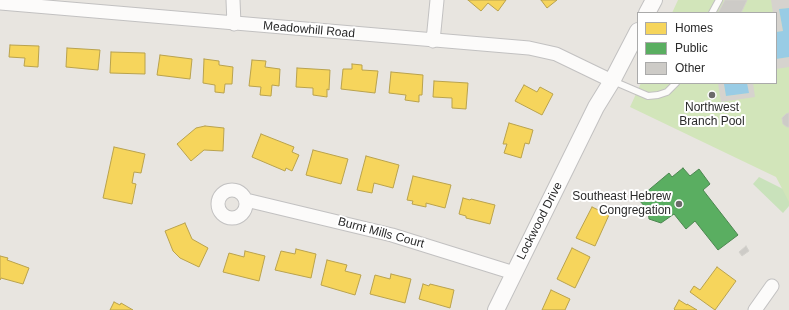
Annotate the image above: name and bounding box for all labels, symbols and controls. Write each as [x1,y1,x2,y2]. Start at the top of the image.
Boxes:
legend [637,12,777,84]
street label: Meadowhill Road [263,19,355,41]
text: Homes [675,21,713,35]
text: Public [675,41,708,55]
text: Other [675,61,705,75]
marker: Northwest Branch Pool [707,90,717,100]
place label: Northwest Branch Pool [679,101,745,129]
street label: Lockwood Drive [514,180,566,262]
place label: Southeast Hebrew Congregation [572,190,671,218]
marker: Southeast Hebrew Congregation [674,199,684,209]
street label: Burnt Mills Court [336,215,426,251]

